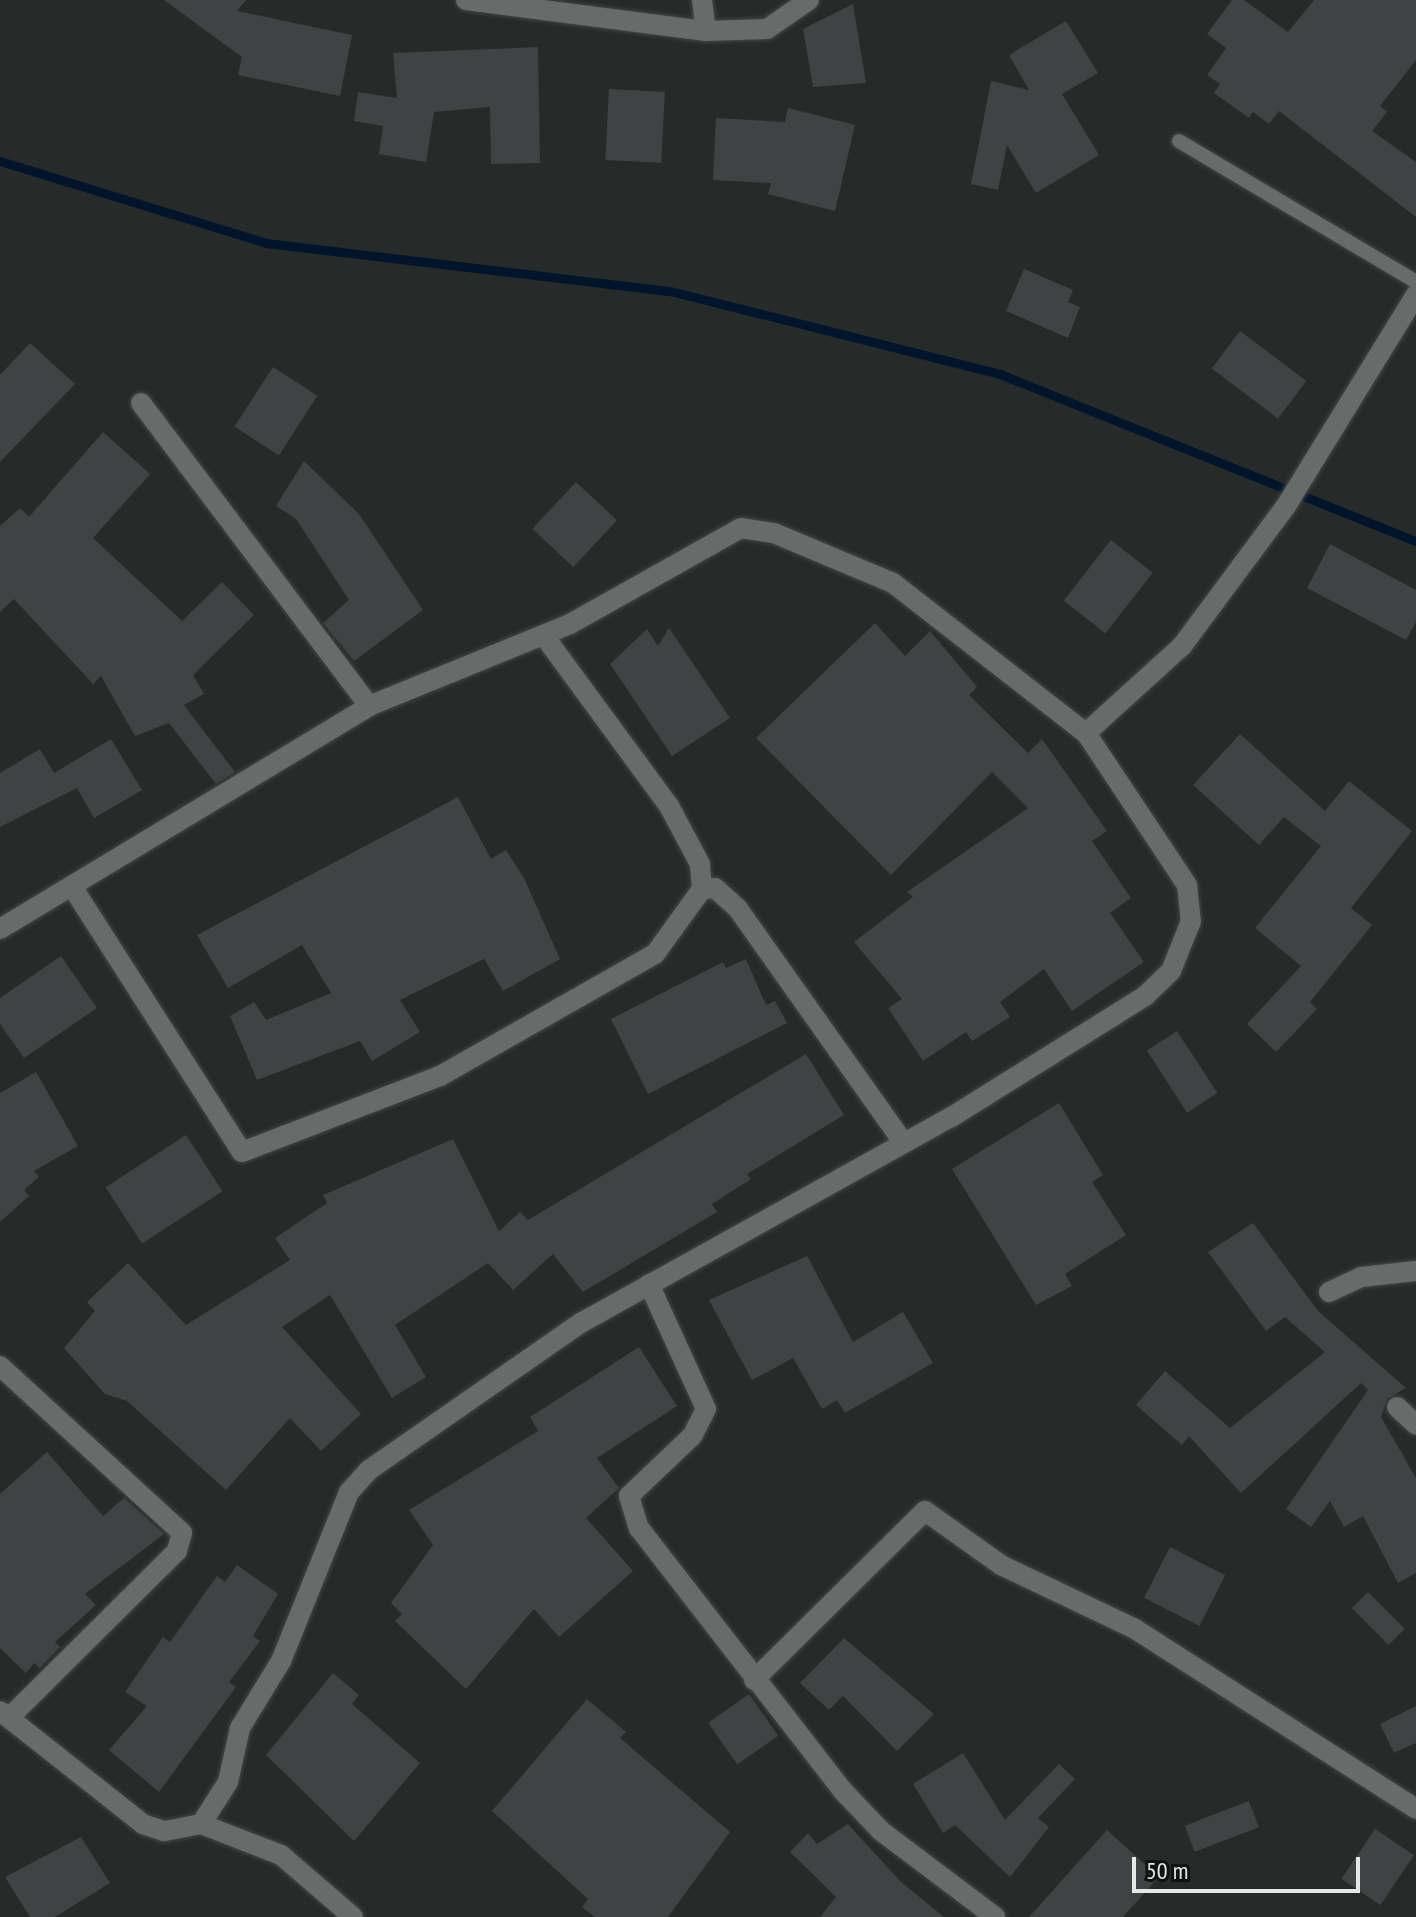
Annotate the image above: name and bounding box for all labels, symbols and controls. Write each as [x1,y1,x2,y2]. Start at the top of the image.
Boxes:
scale bar [1136,1841,1364,1891]
text: 50 m [1146,1855,1188,1886]

